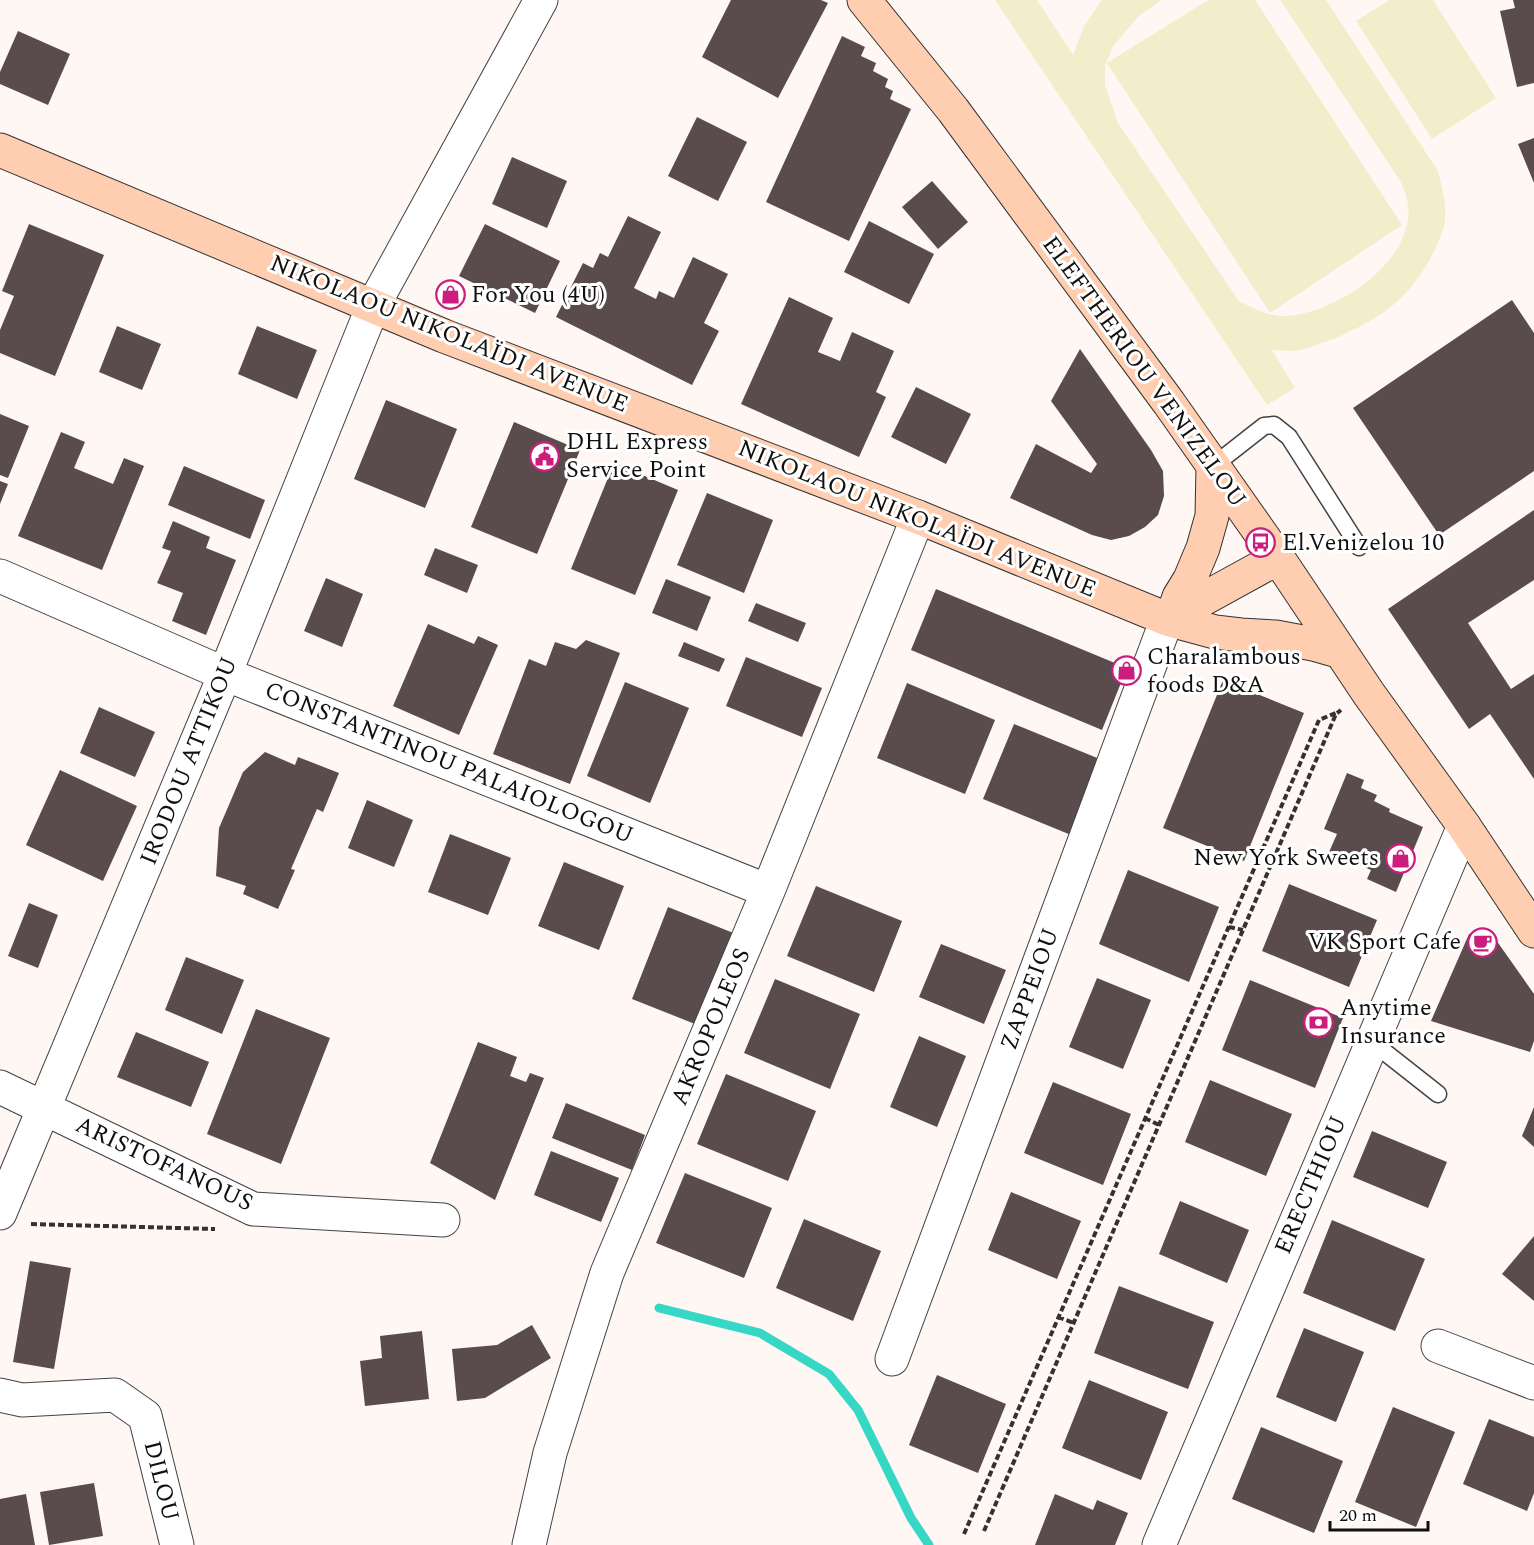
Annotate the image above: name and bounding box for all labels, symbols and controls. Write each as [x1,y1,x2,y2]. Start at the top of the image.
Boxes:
street label: ELEFTHERIOU VENIZELOU [1033,229,1255,515]
street label: NIKOLAOU NIKOLAÏDI AVENUE [264,245,634,423]
place label: For You (4U) [471,277,605,313]
shop icon: For You (4U) [434,279,466,311]
place label: DHL Express Service Point [566,424,708,488]
street label: NIKOLAOU NIKOLAÏDI AVENUE [732,430,1102,608]
public building icon: DHL Express Service Point [529,440,561,472]
place label: El.Venizelou 10 [1282,525,1444,561]
bus stop icon: El.Venizelou 10 [1245,527,1277,559]
place label: Charalambous foods D&A [1147,639,1301,703]
street label: IRODOU ATTIKOU [131,651,247,871]
shop icon: Charalambous foods D&A [1110,655,1142,687]
street label: CONSTANTINOU PALAIOLOGOU [259,672,639,854]
place label: New York Sweets [1193,840,1379,876]
shop icon: New York Sweets [1384,842,1416,874]
street label: ZAPPEIOU [991,923,1069,1055]
place label: VK Sport Cafe [1308,924,1461,960]
cafe icon: VK Sport Cafe [1466,926,1498,958]
street label: AKROPOLEOS [662,943,760,1111]
place label: Anytime Insurance [1340,990,1446,1054]
bank icon: Anytime Insurance [1303,1006,1335,1038]
street label: ARISTOFANOUS [69,1107,259,1221]
street label: ERECTHIOU [1266,1110,1356,1260]
street label: DILOU [134,1437,188,1525]
scale bar [1330,1494,1428,1532]
text: 20 m [1339,1502,1377,1529]

